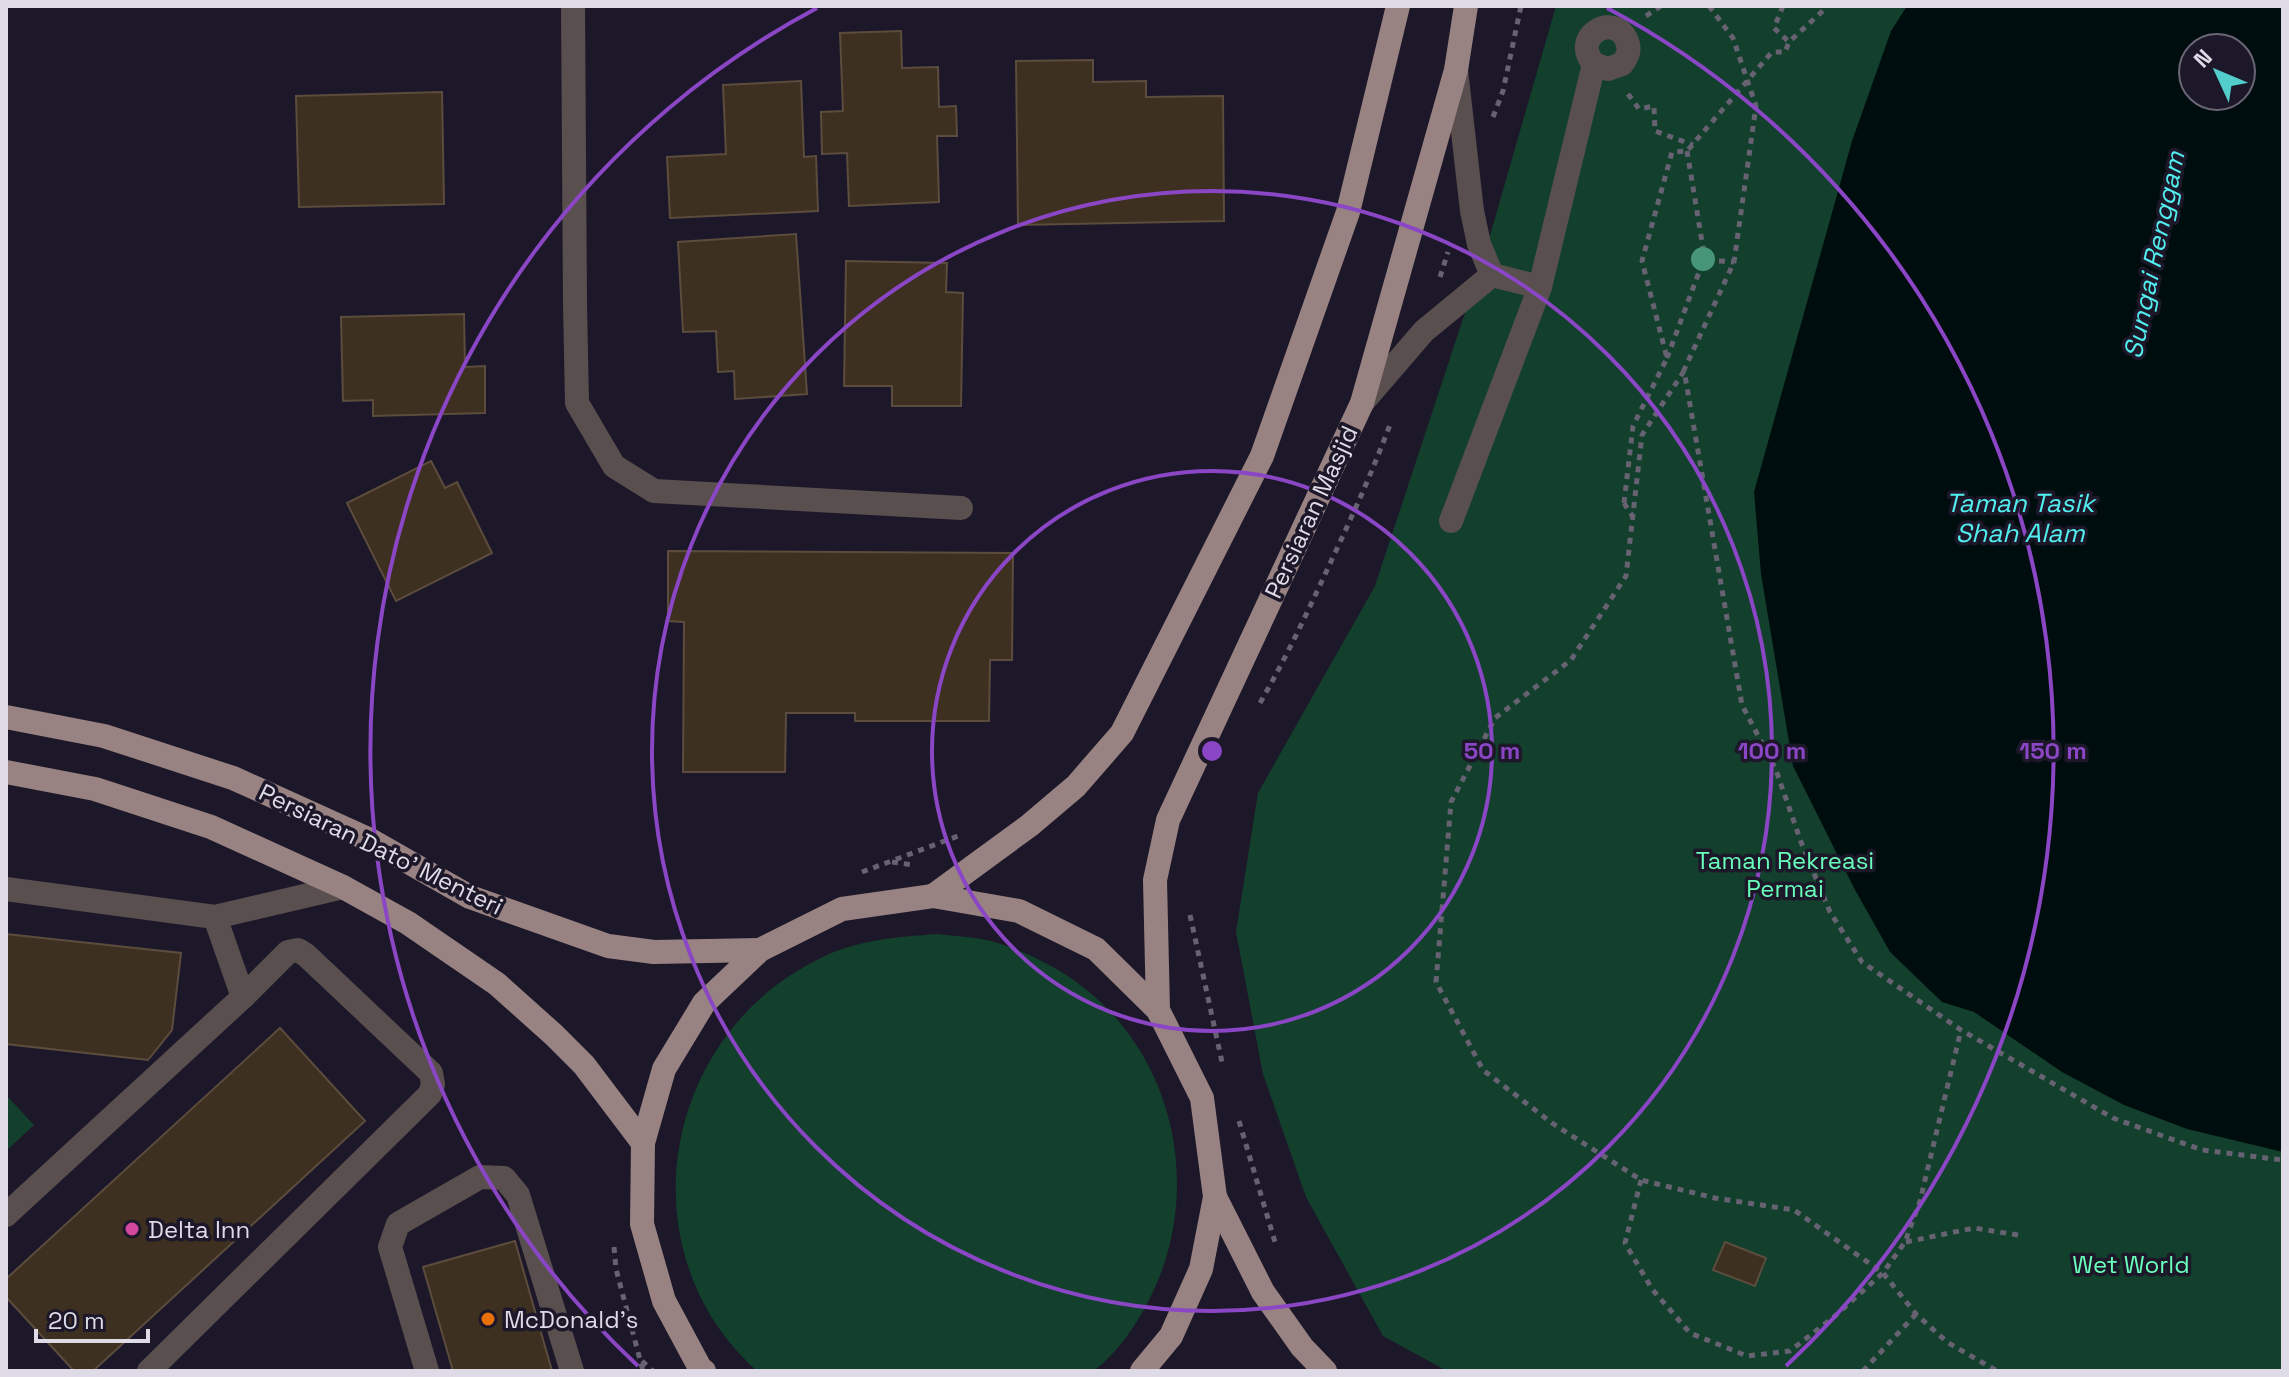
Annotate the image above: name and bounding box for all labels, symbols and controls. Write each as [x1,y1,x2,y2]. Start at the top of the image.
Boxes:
north arrow [2177,32,2257,112]
text: N [2187,43,2218,73]
water label: Sungai Renggam [2115,148,2193,362]
street label: Persiaran Masjid [1257,421,1365,603]
water label: Taman Tasik Shah Alam [1945,486,2098,550]
text: 50 m [1464,735,1520,766]
text: 100 m [1738,735,1806,766]
text: 150 m [2019,735,2087,766]
centre of rings [1198,737,1226,765]
street label: Persiaran Dato' Menteri [254,776,508,922]
park label: Taman Rekreasi Permai [1696,845,1874,904]
place label: Delta Inn [148,1214,250,1245]
marker: Delta Inn [123,1220,141,1238]
park label: Wet World [2072,1249,2190,1280]
scale bar [36,1293,148,1343]
place label: McDonald's [504,1304,638,1335]
text: 20 m [48,1305,105,1336]
marker: McDonald's [479,1310,497,1328]

